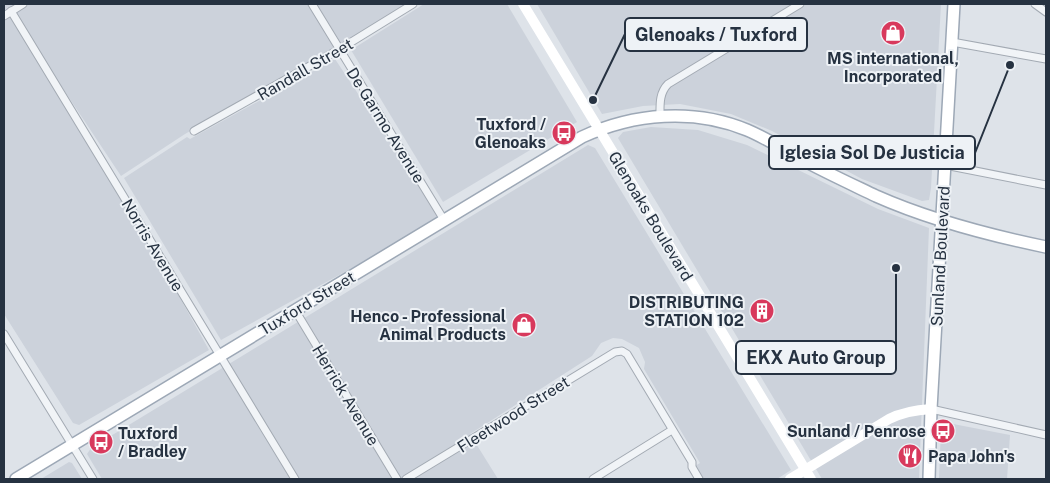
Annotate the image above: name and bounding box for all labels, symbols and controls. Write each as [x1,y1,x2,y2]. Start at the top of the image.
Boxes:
callout: Glenoaks / Tuxford [625,18,807,51]
shop icon: MS international, Incorporated [880,20,906,46]
text: Glenoaks / Tuxford [635,24,797,45]
street label: Randall Street [254,34,356,104]
place label: MS international, Incorporated [827,49,959,86]
street label: De Garmo Avenue [342,64,429,186]
place label: Tuxford / Glenoaks [475,115,546,152]
bus stop icon: Tuxford / Glenoaks [551,120,577,146]
callout: Iglesia Sol De Justicia [769,136,975,169]
text: Iglesia Sol De Justicia [779,142,965,163]
street label: Glenoaks Boulevard [604,148,697,285]
street label: Sunland Boulevard [927,185,954,327]
street label: Norris Avenue [118,196,188,295]
street label: Tuxford Street [256,267,359,340]
place label: DISTRIBUTING STATION 102 [629,293,744,330]
building icon: DISTRIBUTING STATION 102 [749,298,775,324]
place label: Henco - Professional Animal Products [350,307,506,344]
shop icon: Henco - Professional Animal Products [511,312,537,338]
street label: Herrick Avenue [308,341,383,449]
callout: EKX Auto Group [736,341,896,374]
text: EKX Auto Group [746,347,886,368]
street label: Fleetwood Street [454,372,573,457]
bus stop icon: Sunland / Penrose [930,418,956,444]
place label: Sunland / Penrose [787,422,926,441]
place label: Tuxford / Bradley [118,424,187,461]
bus stop icon: Tuxford / Bradley [88,429,114,455]
restaurant icon: Papa John's [897,443,923,469]
place label: Papa John's [928,447,1015,466]

